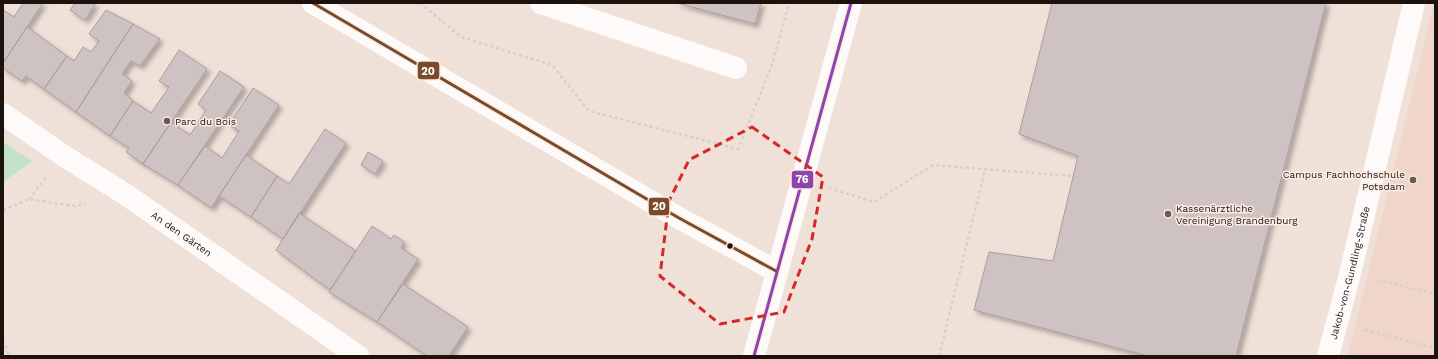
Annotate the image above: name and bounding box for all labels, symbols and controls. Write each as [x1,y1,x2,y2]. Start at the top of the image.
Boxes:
line badge: 20 [417,61,440,80]
text: 20 [421,65,435,78]
marker: Parc du Bois [162,116,172,126]
place label: Parc du Bois [175,116,236,127]
place label: Campus Fachhochschule Potsdam [1283,169,1405,192]
line badge: 76 [791,170,814,189]
text: 76 [795,173,809,186]
marker: Campus Fachhochschule Potsdam [1408,175,1418,185]
line badge: 20 [648,197,670,216]
text: 20 [652,200,666,213]
place label: Kassenärztliche Vereinigung Brandenburg [1176,203,1298,226]
street label: Jakob-von-Gundling-Straße [1328,205,1372,340]
street label: An den Gärten [149,209,214,259]
marker: Kassenärztliche Vereinigung Brandenburg [1163,209,1173,219]
unlabelled marker [725,241,735,251]

